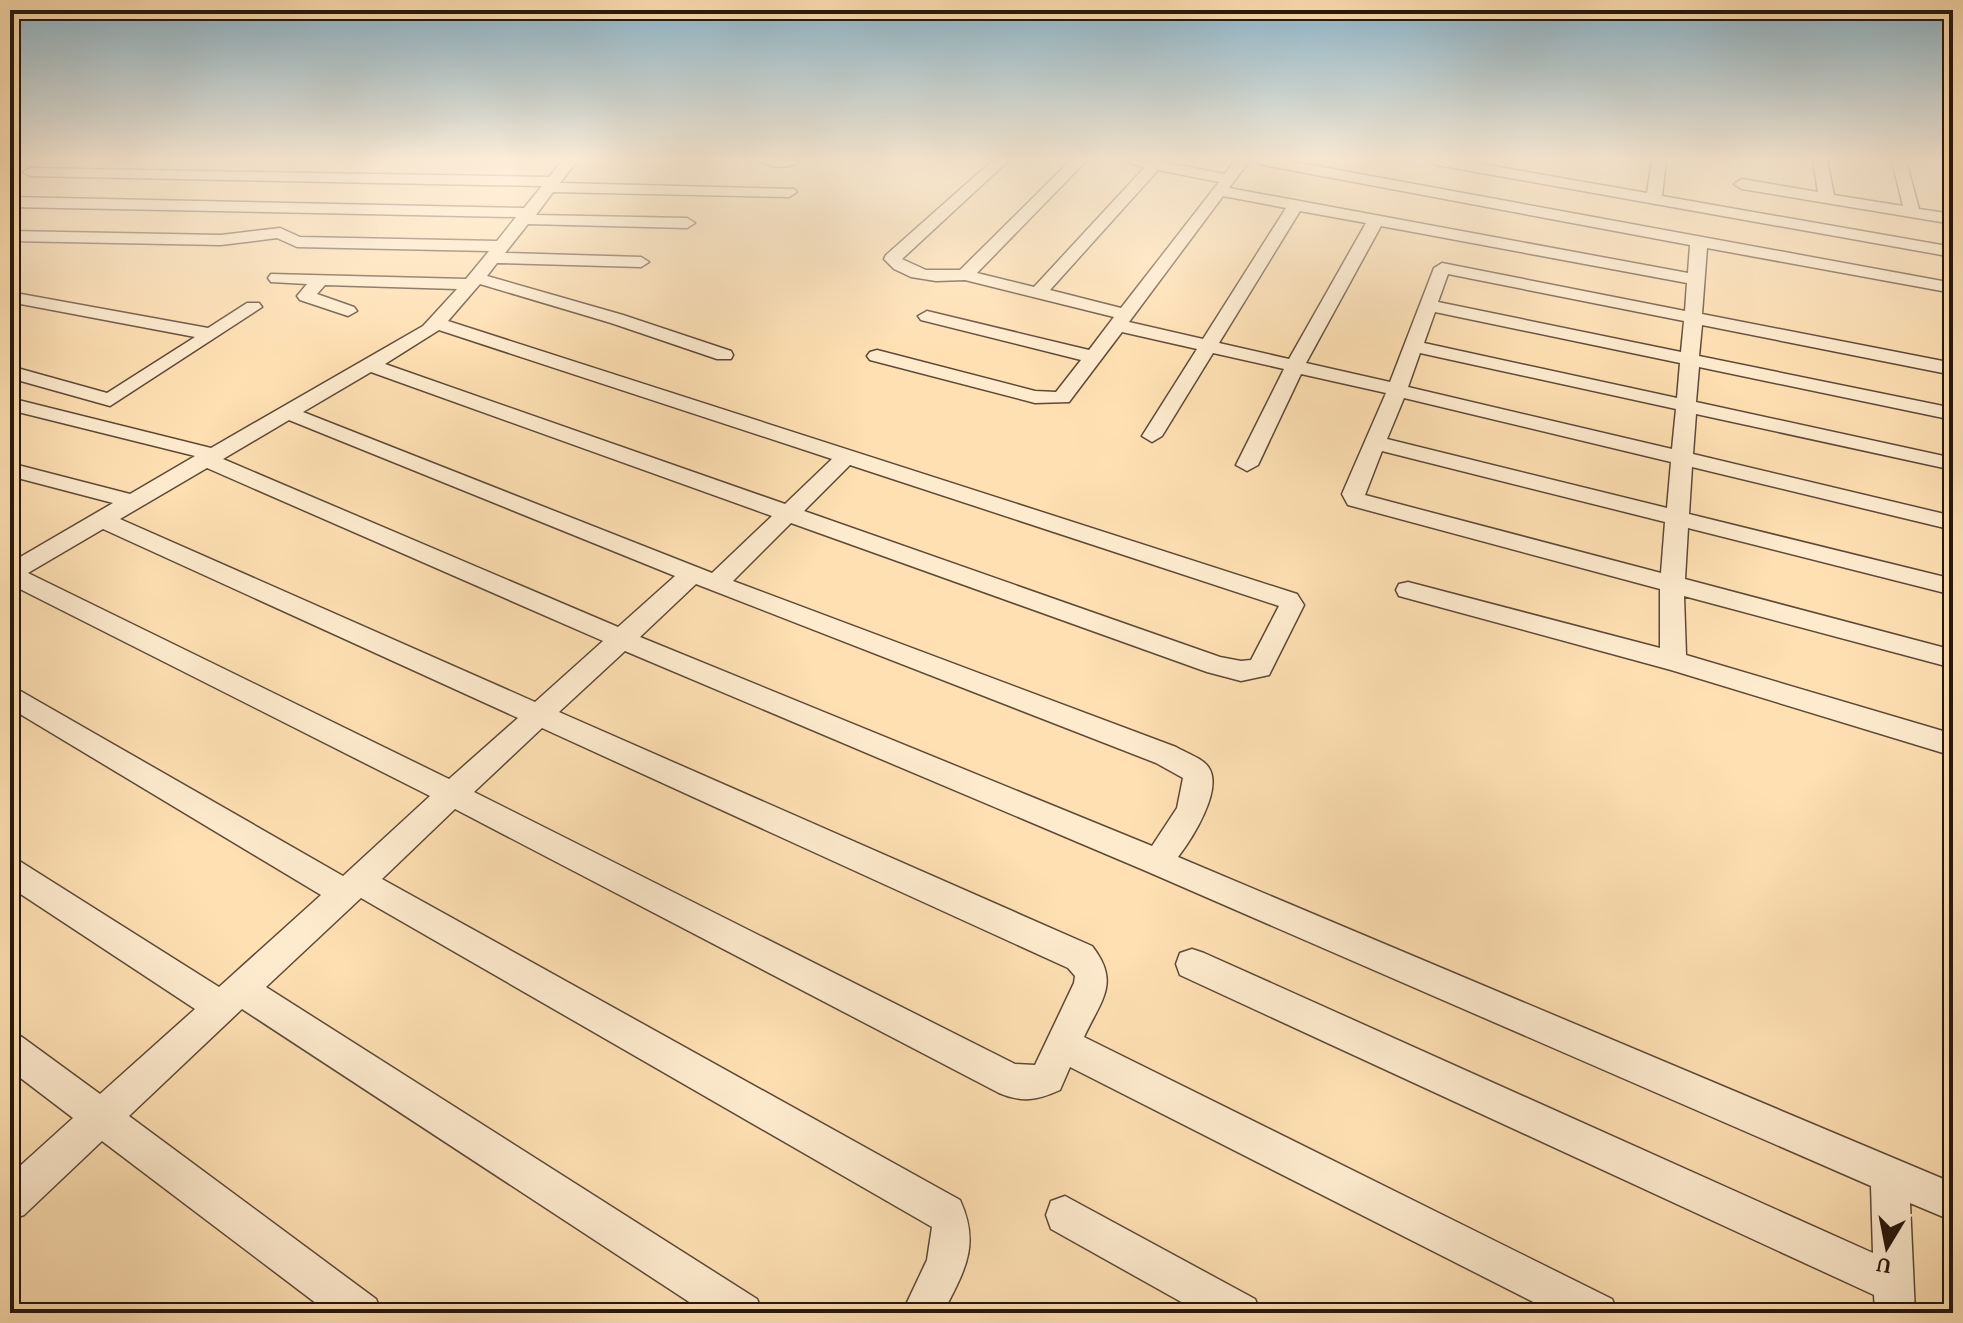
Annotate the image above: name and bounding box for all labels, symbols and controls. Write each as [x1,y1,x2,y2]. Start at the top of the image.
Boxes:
north arrow [1847,1207,1927,1287]
text: U [1873,1250,1894,1284]

